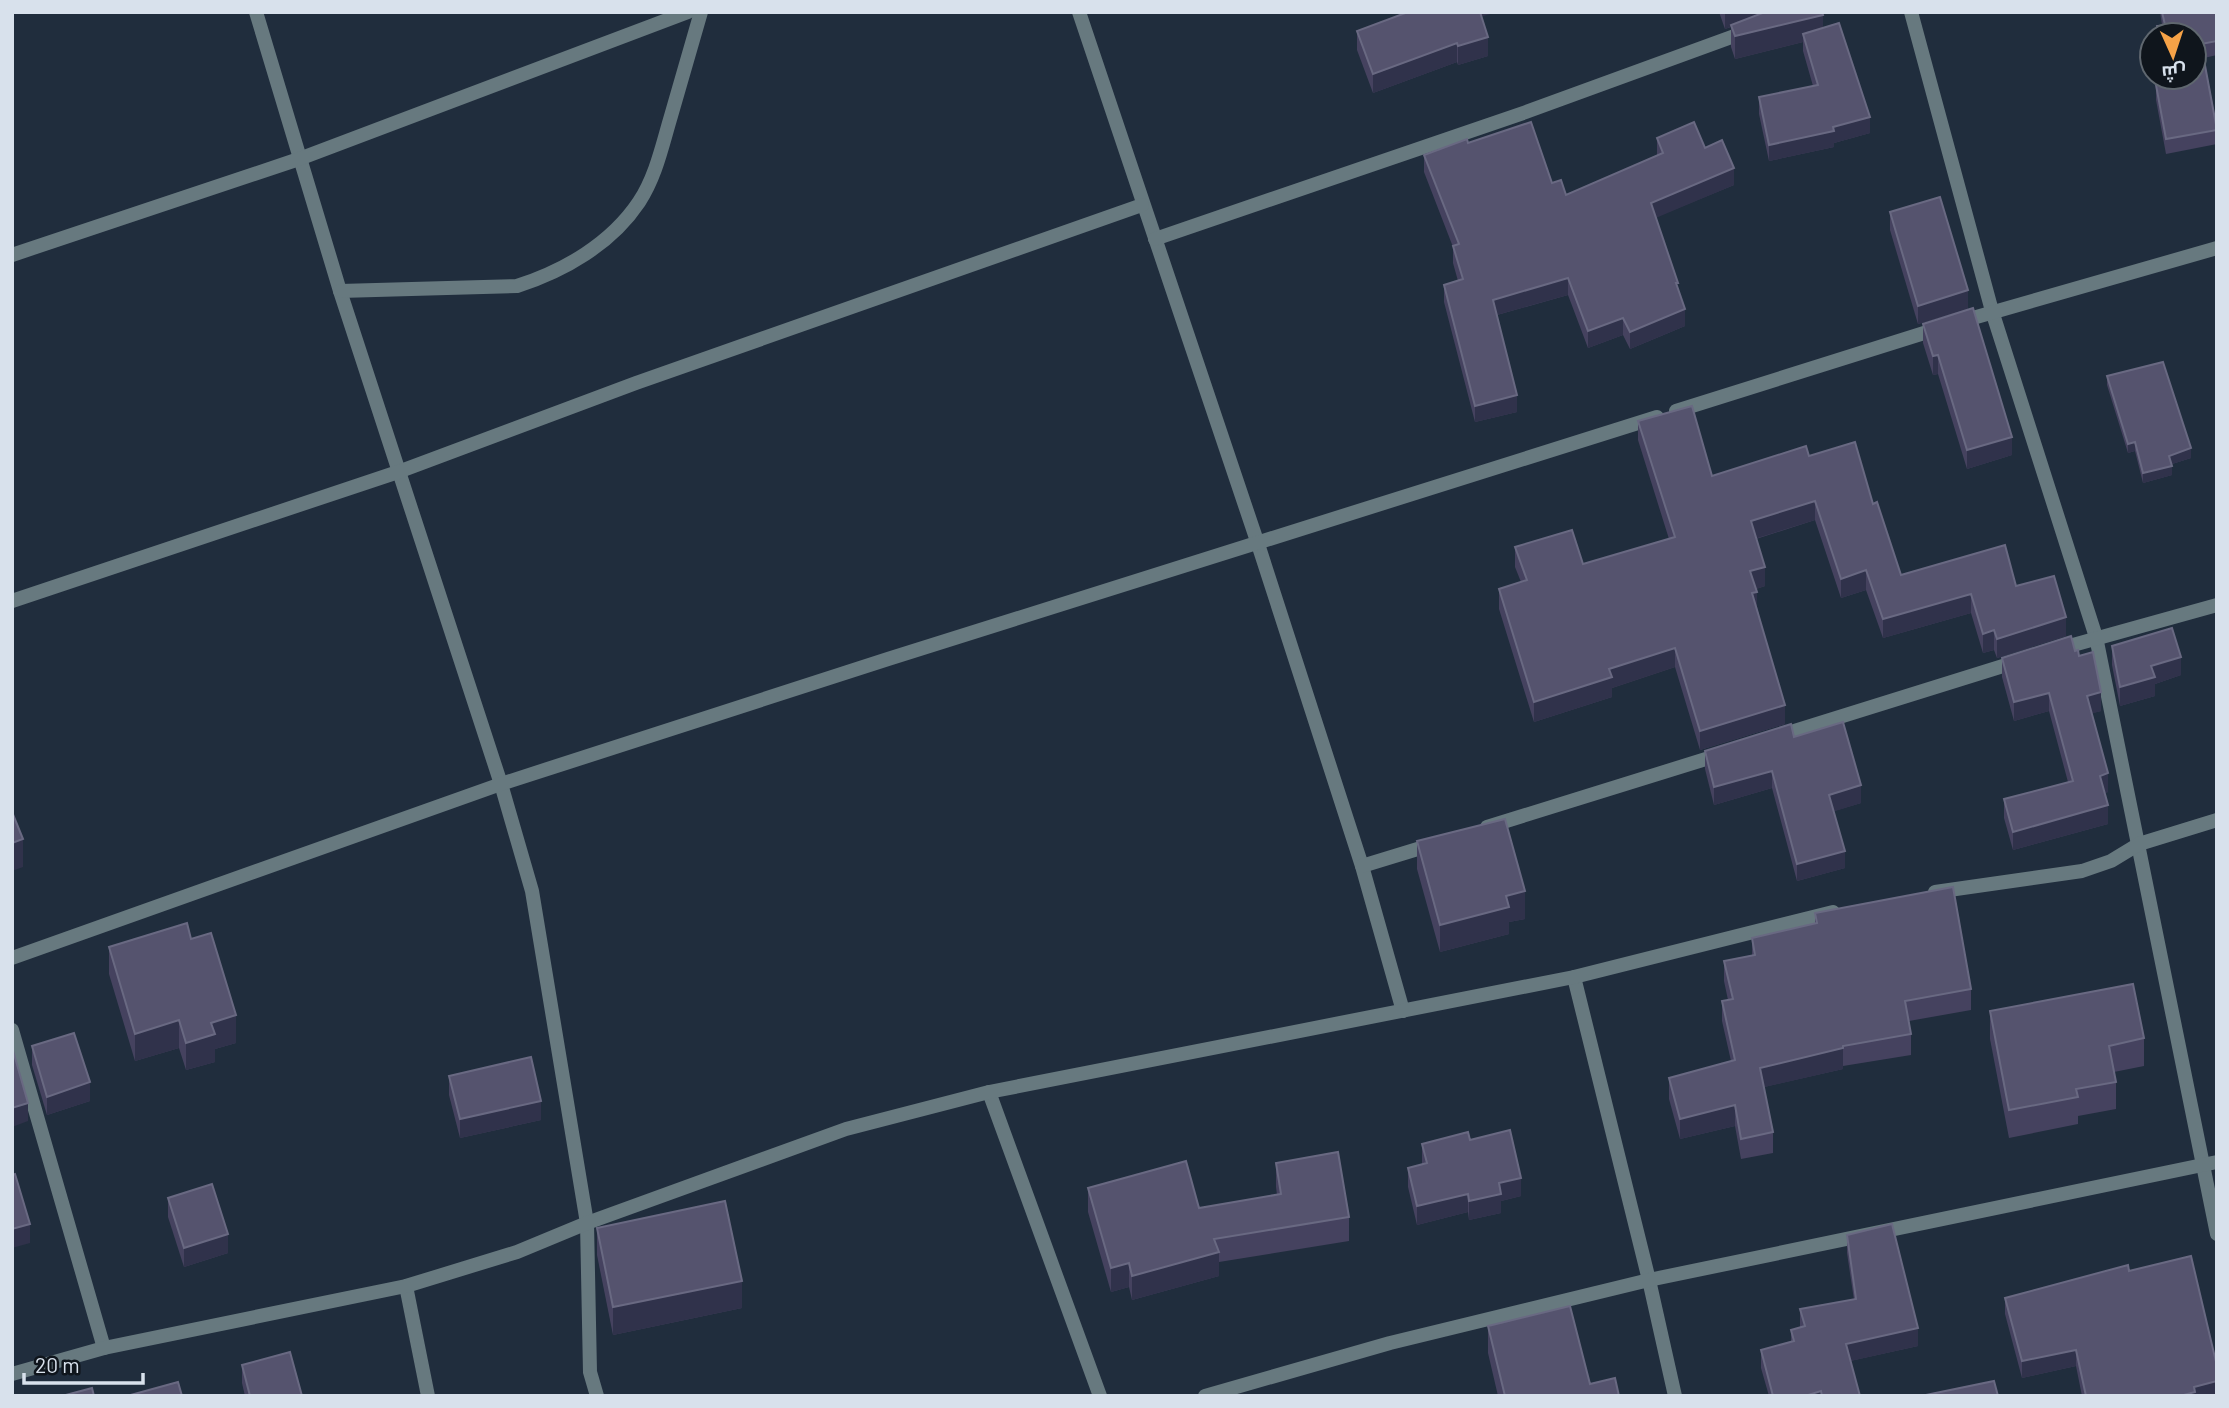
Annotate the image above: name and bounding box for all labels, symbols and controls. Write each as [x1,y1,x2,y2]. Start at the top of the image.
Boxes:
north arrow [2138,21,2208,91]
text: ش [2161,60,2187,86]
scale bar [24,1342,144,1386]
text: 20 m [35,1352,80,1377]

